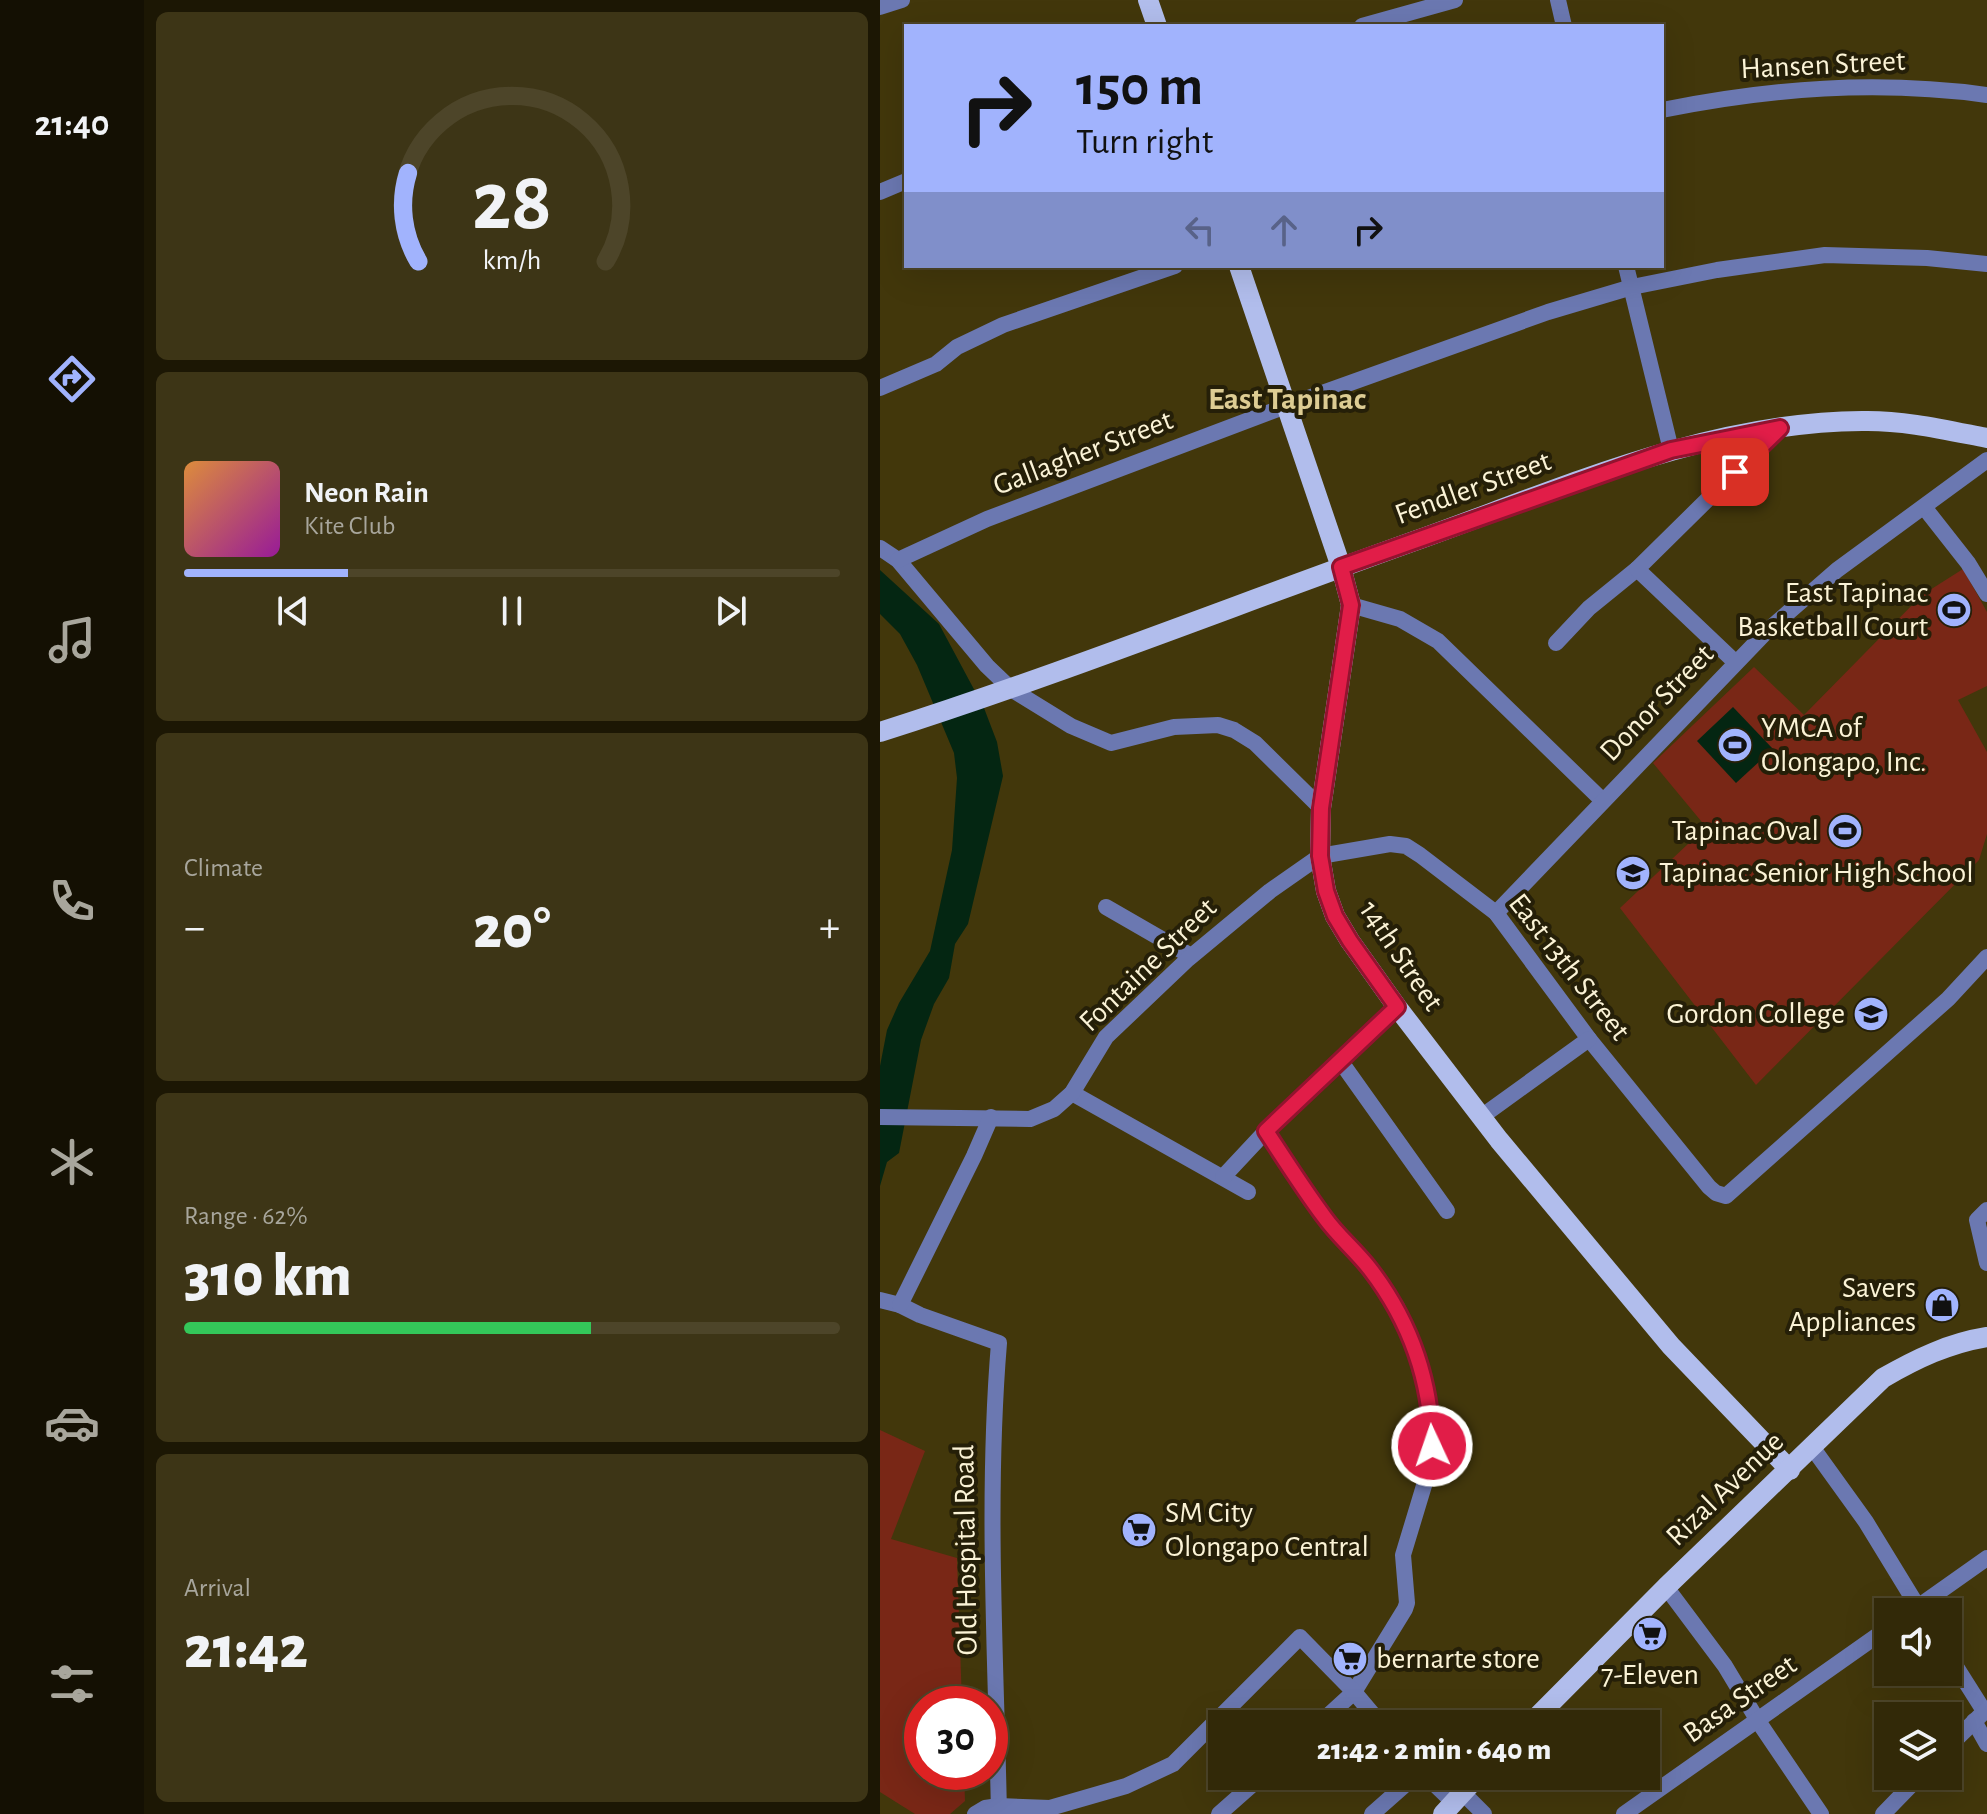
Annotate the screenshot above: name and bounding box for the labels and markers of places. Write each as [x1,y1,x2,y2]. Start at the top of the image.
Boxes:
pin [1701,438,1769,506]
place label: East Tapinac Basketball Court [1737,578,1928,642]
sports icon: East Tapinac Basketball Court [1935,591,1973,629]
place label: YMCA of Olongapo, Inc. [1761,713,1927,777]
sports icon: YMCA of Olongapo, Inc. [1716,726,1754,764]
sports icon: Tapinac Oval [1826,812,1864,850]
place label: Tapinac Oval [1672,816,1819,846]
school or university icon: Tapinac Senior High School [1614,854,1652,892]
place label: Tapinac Senior High School [1659,858,1974,888]
school or university icon: Gordon College [1852,995,1890,1033]
place label: Gordon College [1667,999,1845,1029]
place label: Savers Appliances [1789,1273,1916,1337]
shop icon: Savers Appliances [1923,1286,1961,1324]
place label: SM City Olongapo Central [1165,1498,1369,1562]
supermarket icon: SM City Olongapo Central [1120,1511,1158,1549]
supermarket icon: 7-Eleven [1631,1615,1669,1653]
supermarket icon: bernarte store [1331,1640,1369,1678]
place label: bernarte store [1376,1644,1540,1674]
place label: 7-Eleven [1601,1660,1699,1690]

